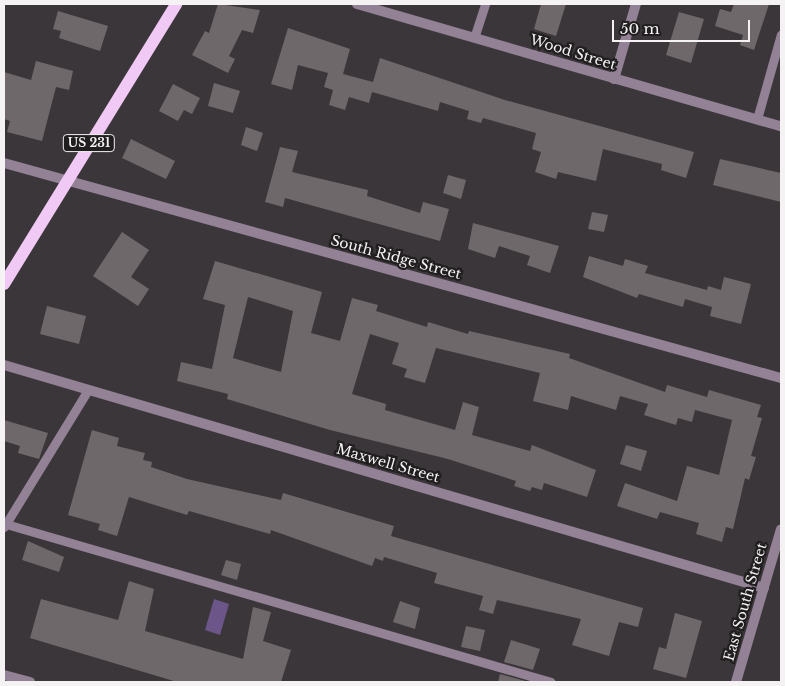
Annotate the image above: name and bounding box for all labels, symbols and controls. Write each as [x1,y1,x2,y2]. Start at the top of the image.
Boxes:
scale bar [615,10,752,42]
text: 50 m [620,19,660,38]
street label: Wood Street [528,31,618,73]
road number: US 231 [63,134,115,152]
street label: South Ridge Street [329,232,463,282]
street label: Maxwell Street [335,440,441,486]
street label: East South Street [720,541,770,663]

